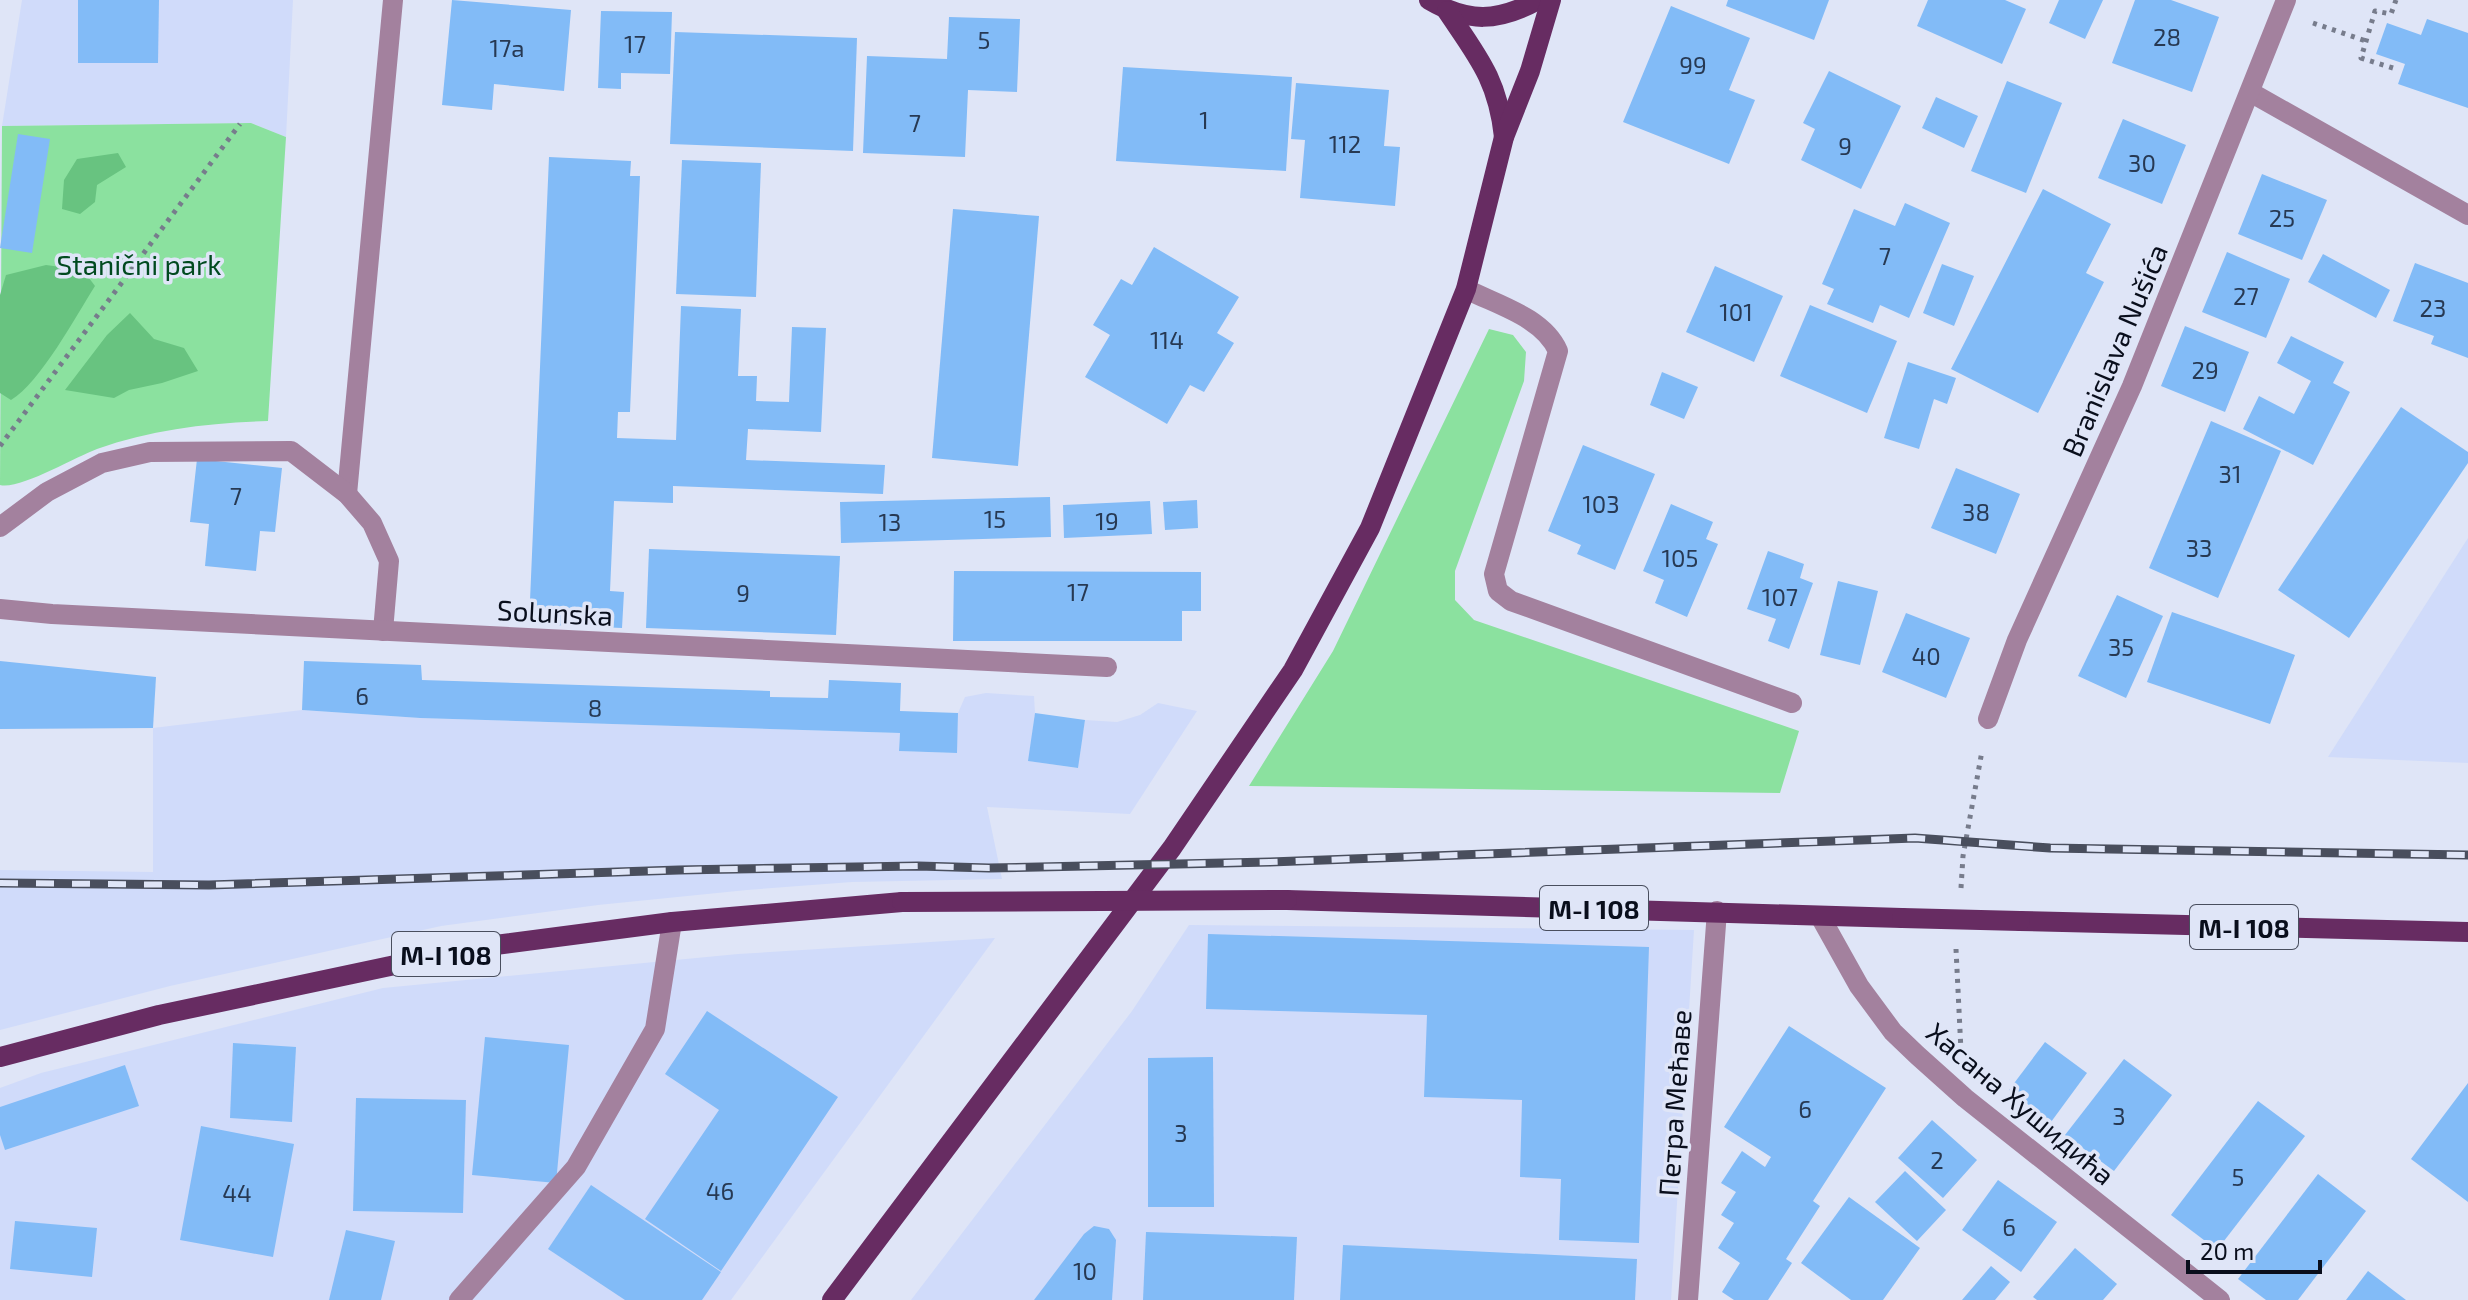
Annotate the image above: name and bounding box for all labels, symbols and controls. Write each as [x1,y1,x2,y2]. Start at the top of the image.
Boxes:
house number: 28 [2153,22,2181,51]
house number: 5 [978,25,990,54]
house number: 17 [624,29,646,58]
house number: 17a [489,33,525,62]
house number: 99 [1679,50,1707,79]
house number: 1 [1199,105,1209,134]
house number: 7 [909,108,921,137]
house number: 112 [1329,129,1361,158]
house number: 9 [1838,131,1852,160]
house number: 30 [2128,148,2156,177]
house number: 25 [2269,203,2295,232]
street label: Branislava Nušića [2054,239,2174,461]
house number: 7 [1879,241,1891,270]
park label: Stanični park [56,247,222,281]
house number: 27 [2233,281,2259,310]
house number: 23 [2420,293,2446,322]
house number: 101 [1719,297,1753,326]
house number: 114 [1150,325,1184,354]
house number: 29 [2191,355,2219,384]
house number: 31 [2219,459,2241,488]
house number: 7 [230,481,242,510]
house number: 103 [1582,489,1620,518]
house number: 38 [1962,497,1990,526]
house number: 15 [984,504,1006,533]
house number: 19 [1095,506,1119,535]
house number: 13 [879,507,901,536]
house number: 33 [2186,533,2212,562]
house number: 105 [1662,543,1698,572]
house number: 17 [1067,577,1089,606]
house number: 9 [736,578,750,607]
house number: 107 [1762,582,1798,611]
street label: Solunska [496,592,614,632]
house number: 35 [2108,632,2134,661]
house number: 40 [1911,641,1941,670]
house number: 6 [355,681,369,710]
house number: 8 [588,693,602,722]
road number: M-I 108 [1540,886,1648,930]
road number: M-I 108 [2190,905,2298,949]
road number: M-I 108 [392,932,500,976]
street label: Петра Мећаве [1651,1009,1697,1197]
street label: Хасана Хушидића [1920,1014,2122,1192]
house number: 6 [1798,1094,1812,1123]
house number: 3 [2112,1101,2126,1130]
house number: 3 [1174,1118,1188,1147]
house number: 2 [1930,1145,1944,1174]
house number: 5 [2232,1162,2244,1191]
house number: 46 [706,1176,734,1205]
house number: 44 [222,1178,252,1207]
house number: 6 [2002,1212,2016,1241]
scale bar [2188,1224,2320,1274]
text: 20 m [2200,1236,2254,1265]
house number: 10 [1073,1256,1097,1285]

